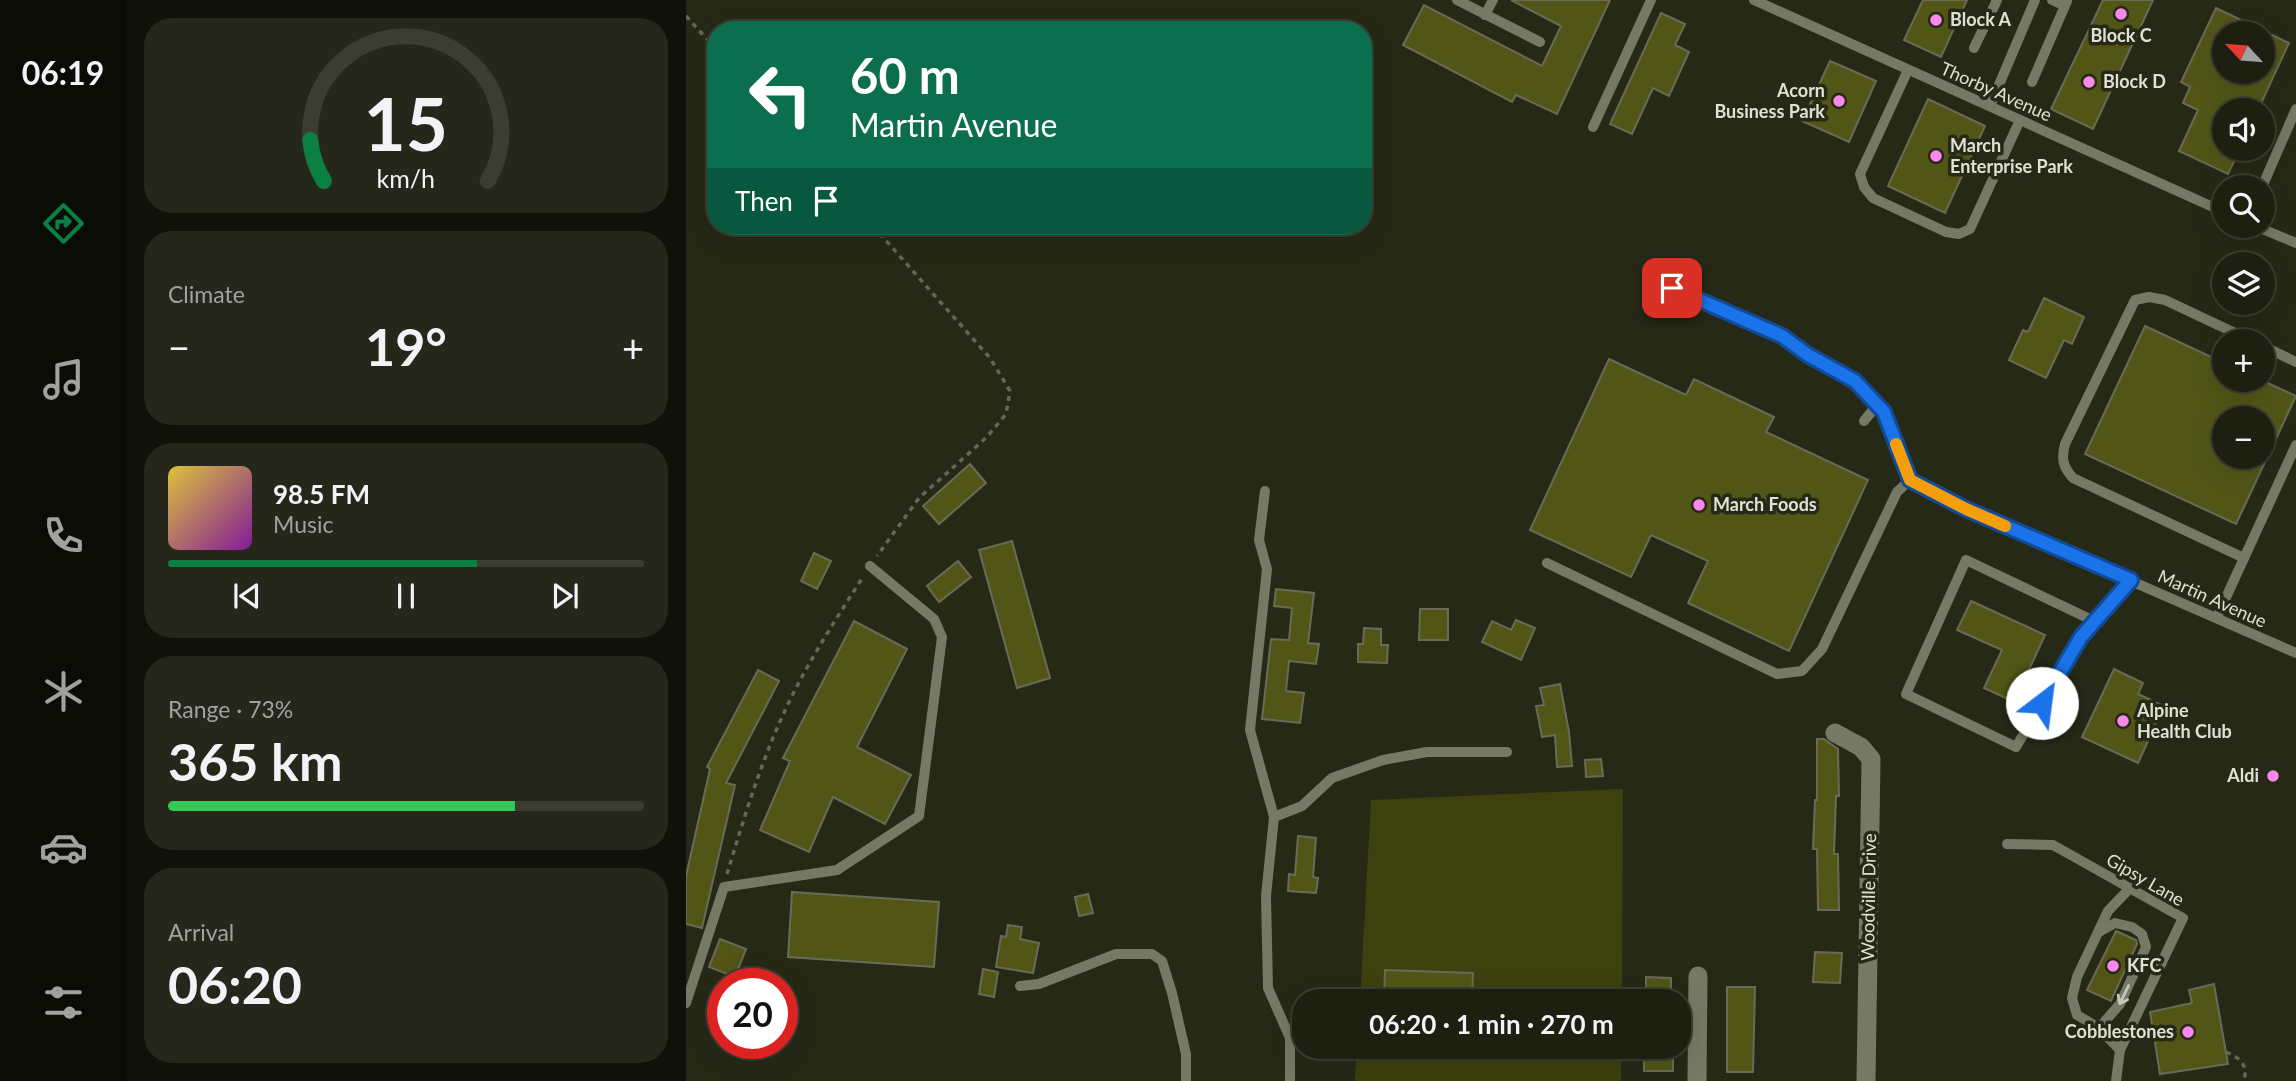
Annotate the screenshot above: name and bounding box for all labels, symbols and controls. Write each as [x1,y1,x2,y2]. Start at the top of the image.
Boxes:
marker: Block C [2113,6,2129,22]
place label: Block A [1950,8,2012,30]
marker: Block A [1928,12,1944,28]
north arrow [2212,21,2275,84]
map controls [2212,21,2275,469]
place label: Block C [2090,24,2152,46]
text: 60 m [850,46,960,104]
icon: left [735,49,826,140]
text: 06:19 [22,53,104,92]
street label: Thorby Avenue [1937,57,2055,125]
place label: Block D [2103,70,2166,92]
marker: Block D [2081,74,2097,90]
place label: Acorn Business Park [1714,79,1825,122]
text: 15 [364,80,448,168]
marker: Acorn Business Park [1831,93,1847,109]
button: sound [2212,98,2275,161]
text: Martin Avenue [850,105,1057,144]
place label: March Enterprise Park [1950,134,2073,177]
marker: March Enterprise Park [1928,148,1944,164]
text: km/h [377,163,435,193]
button: search [2212,175,2275,238]
icon: arrive [807,182,845,220]
text: Then [735,185,793,217]
icon: directions [39,199,88,248]
button: layers [2212,252,2275,315]
pin [1642,258,1702,318]
icon: arrive [1653,269,1691,307]
text: Climate [168,280,245,308]
text: 19° [365,315,447,377]
text: − [168,324,190,370]
text: + [622,324,644,370]
button: + [2212,329,2275,392]
icon: music [39,355,88,404]
button: − [2212,406,2275,469]
text: 98.5 FM [273,478,370,510]
place label: March Foods [1713,493,1817,515]
marker: March Foods [1691,497,1707,513]
text: Music [273,510,333,538]
icon: phone [39,511,88,560]
street label: Martin Avenue [2155,564,2270,632]
icon: previous [228,577,266,615]
icon: pause [387,577,425,615]
icon: next [546,577,584,615]
position arrow [2005,666,2079,740]
icon: climate [39,667,88,716]
text: Range · 73% [168,695,293,723]
place label: Alpine Health Club [2136,699,2232,742]
marker: Alpine Health Club [2115,713,2131,729]
text: 365 km [168,730,342,792]
place label: Aldi [2226,764,2259,786]
marker: Aldi [2265,768,2281,784]
icon: car [39,823,88,872]
street label: Woodville Drive [1856,833,1880,961]
street label: Gipsy Lane [2103,848,2188,910]
text: Arrival [168,918,234,946]
text: 06:20 [168,953,302,1015]
place label: KFC [2127,954,2161,976]
marker: KFC [2105,958,2121,974]
speed limit sign: 20 [707,968,798,1059]
icon: filters [39,978,88,1027]
one-way arrow [2116,984,2130,1005]
text: 06:20 · 1 min · 270 m [1369,1008,1614,1040]
place label: Cobblestones [2065,1020,2174,1042]
marker: Cobblestones [2180,1024,2196,1040]

